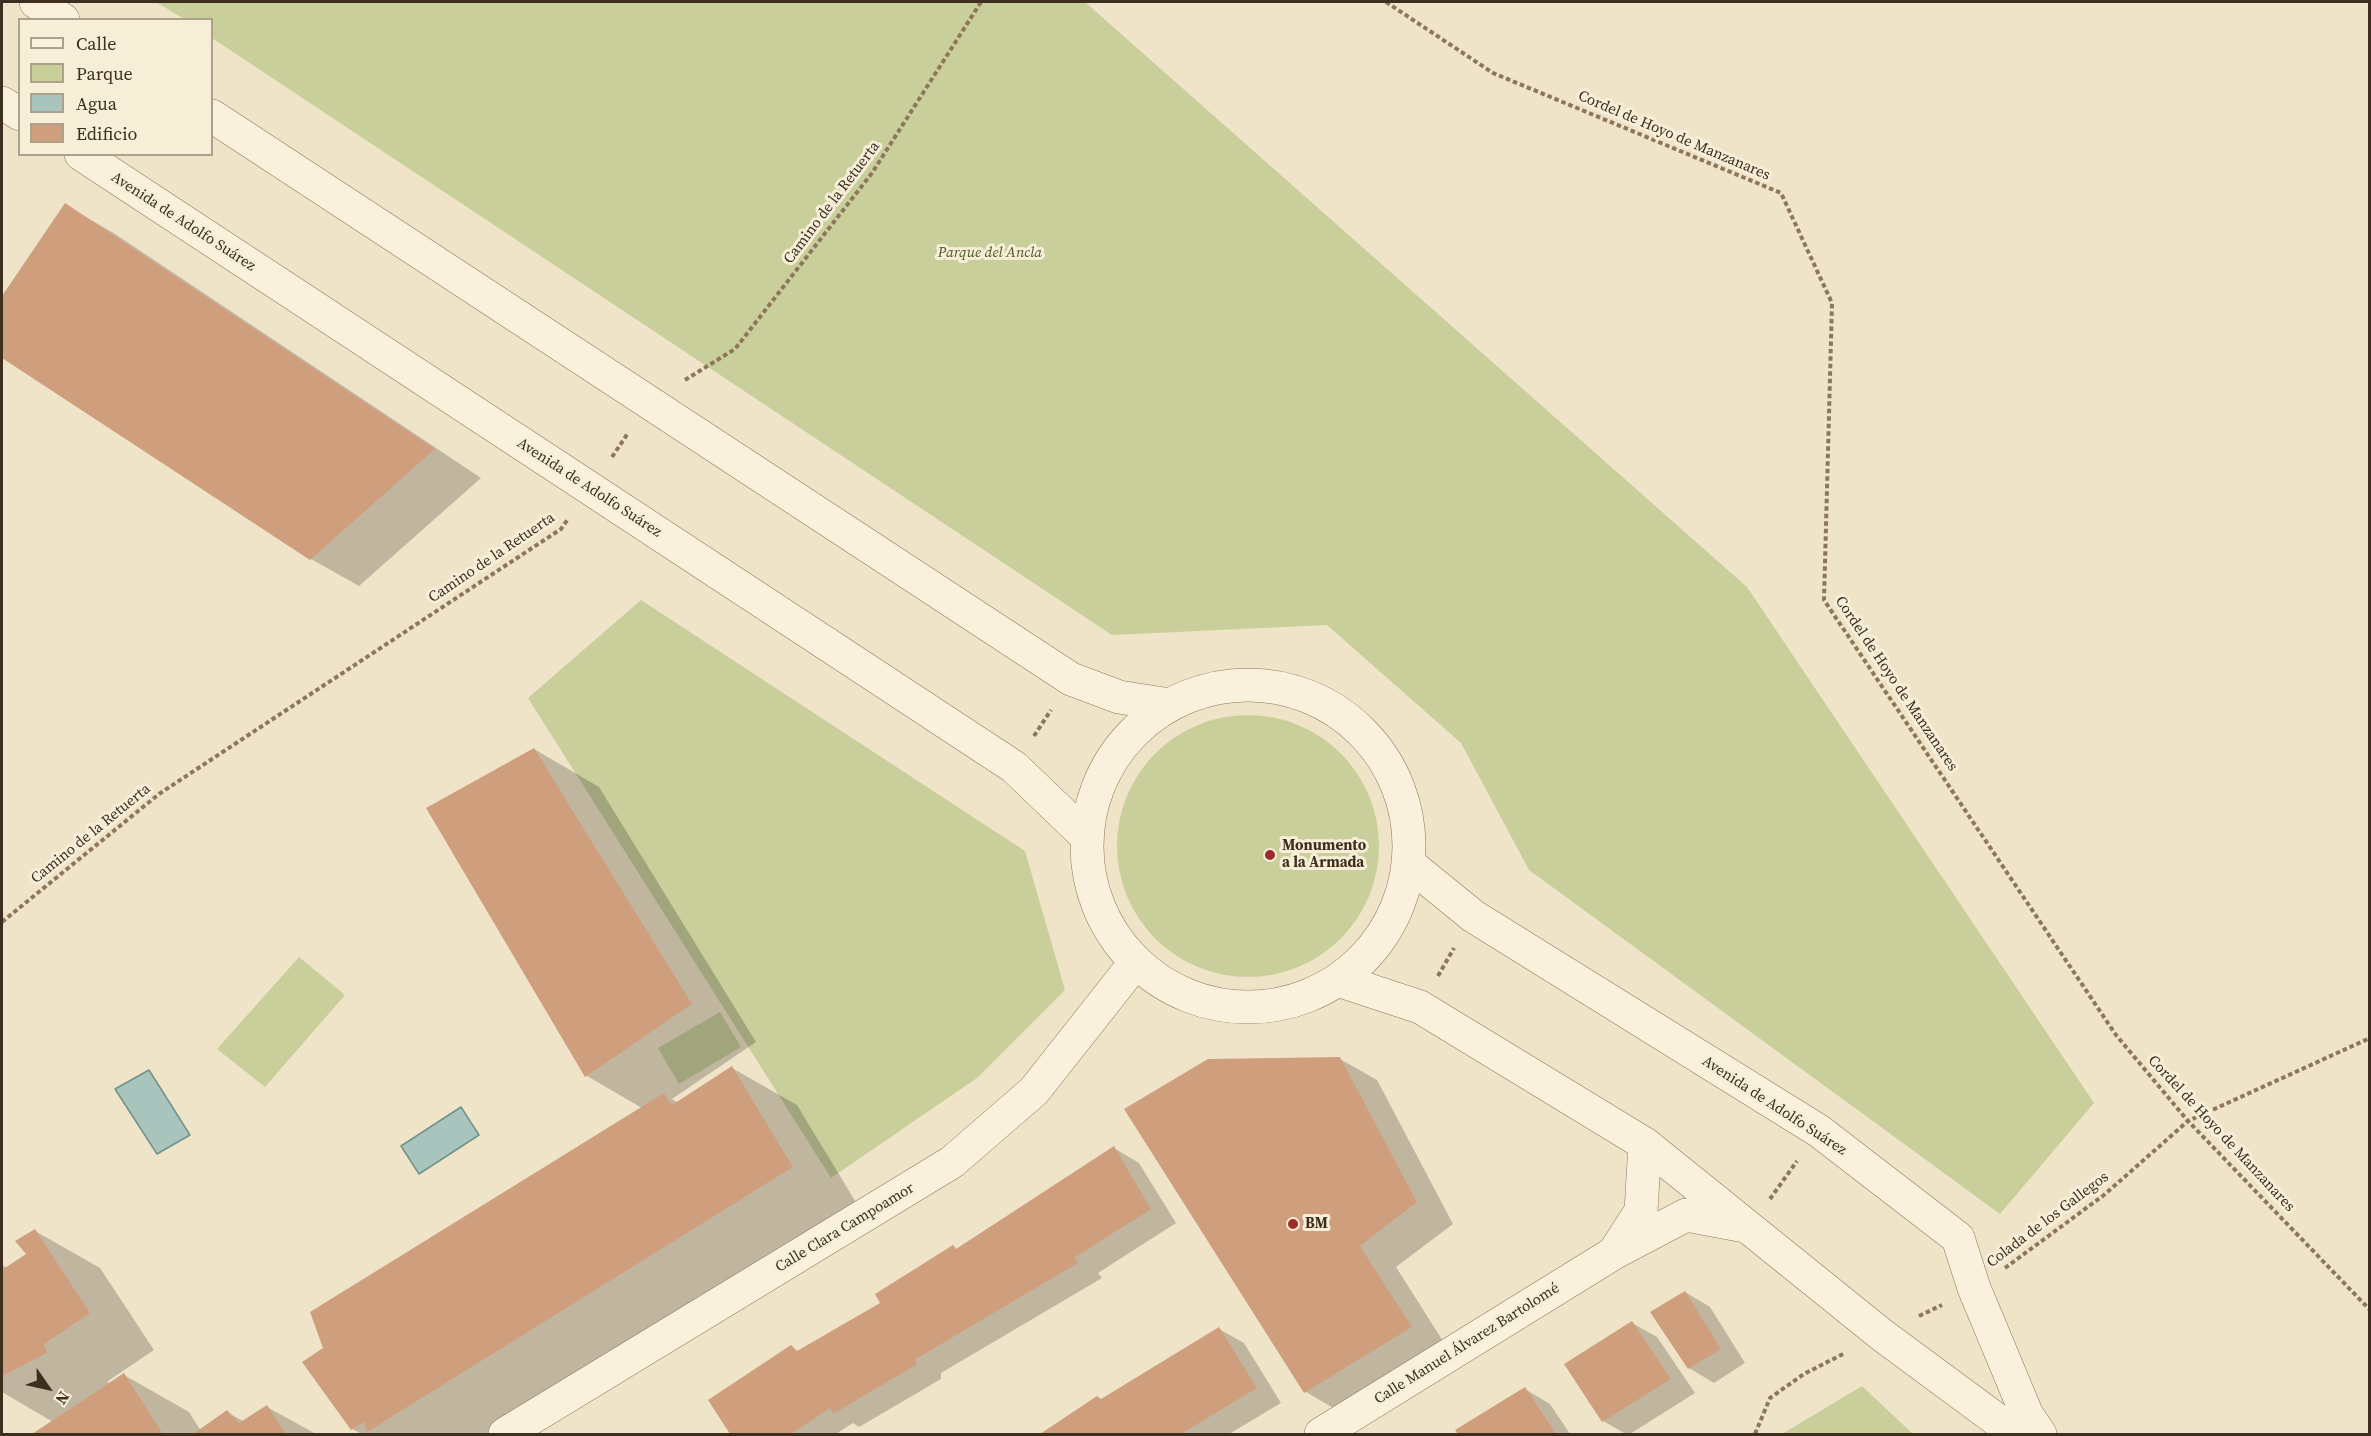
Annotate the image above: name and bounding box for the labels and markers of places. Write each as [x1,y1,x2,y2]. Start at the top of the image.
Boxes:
place label: Monumento a la Armada [1282,837,1366,872]
marker: Monumento a la Armada [1263,848,1277,862]
place label: BM [1305,1215,1328,1233]
marker: BM [1286,1217,1300,1231]

